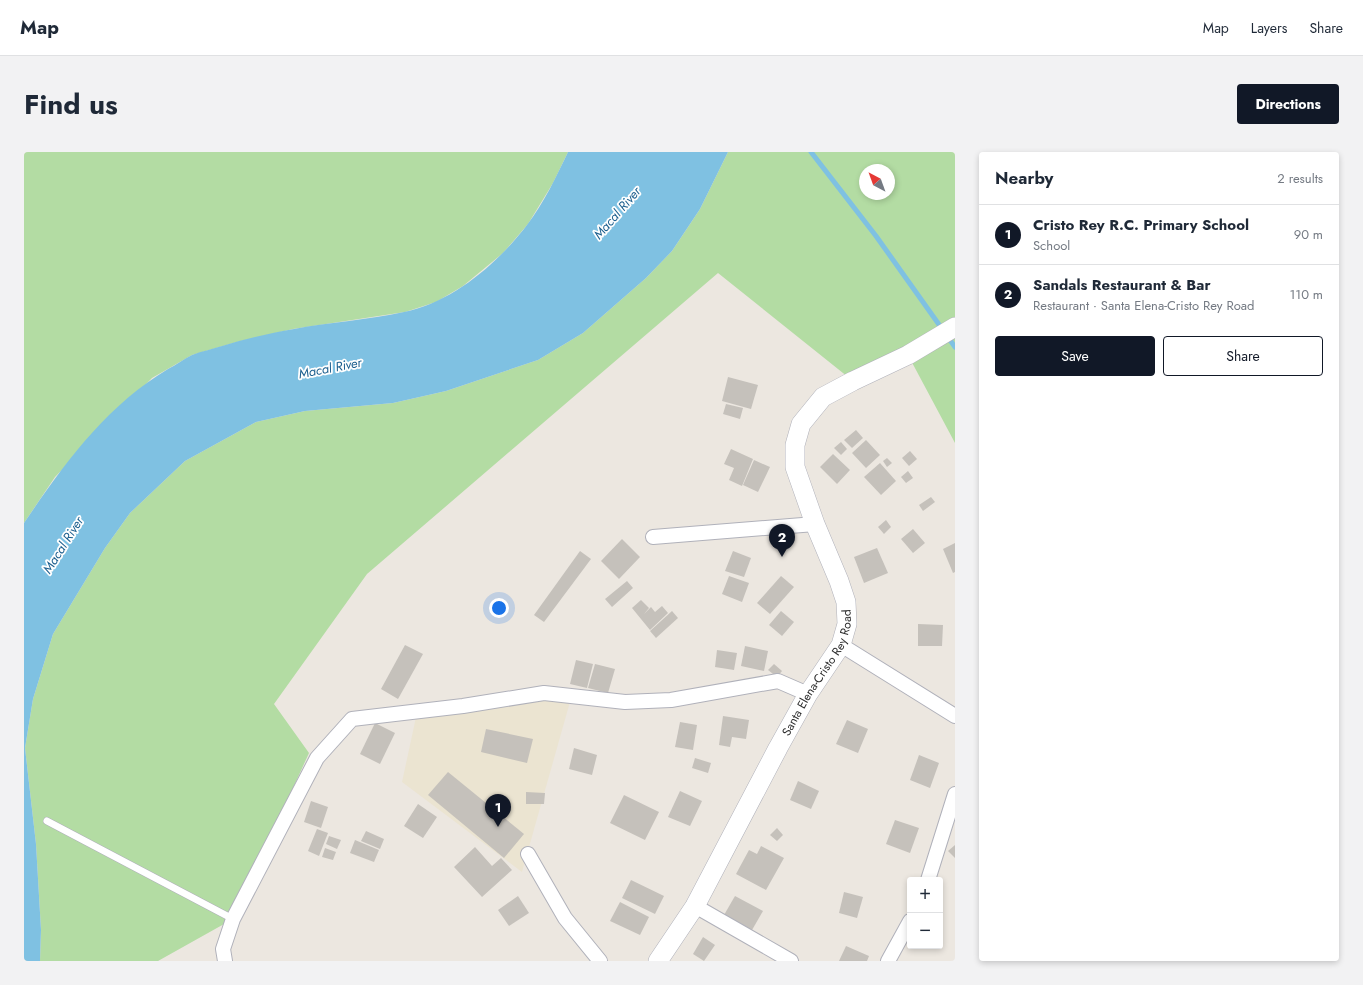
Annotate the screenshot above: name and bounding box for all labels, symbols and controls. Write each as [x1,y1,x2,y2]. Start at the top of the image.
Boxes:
text: Map [20,14,59,41]
text: Map [1203,18,1229,38]
text: Layers [1251,18,1287,38]
text: Share [1309,18,1343,38]
text: Find us [24,84,118,125]
button: Directions [1237,84,1339,124]
north arrow [859,164,895,200]
text: Nearby [995,166,1053,190]
text: 2 results [1277,169,1323,188]
water label: Macal River [589,182,646,243]
text: Cristo Rey R.C. Primary School [1033,214,1249,236]
text: 1 [1005,225,1011,244]
text: 90 m [1294,225,1323,244]
text: School [1033,236,1070,255]
text: Sandals Restaurant & Bar [1033,274,1211,296]
text: 2 [1004,285,1012,304]
text: 110 m [1289,285,1323,304]
text: Restaurant · Santa Elena-Cristo Rey Road [1033,296,1254,315]
button: Save [995,336,1155,376]
button: Share [1163,336,1323,376]
water label: Macal River [297,352,364,383]
water label: Macal River [38,512,88,577]
pin: 2 [769,524,795,557]
your location [489,598,509,618]
street label: Santa Elena-Cristo Rey Road [778,609,856,739]
pin: 1 [485,794,511,827]
map controls [907,877,943,949]
button: + [907,877,943,913]
button: − [907,913,943,949]

